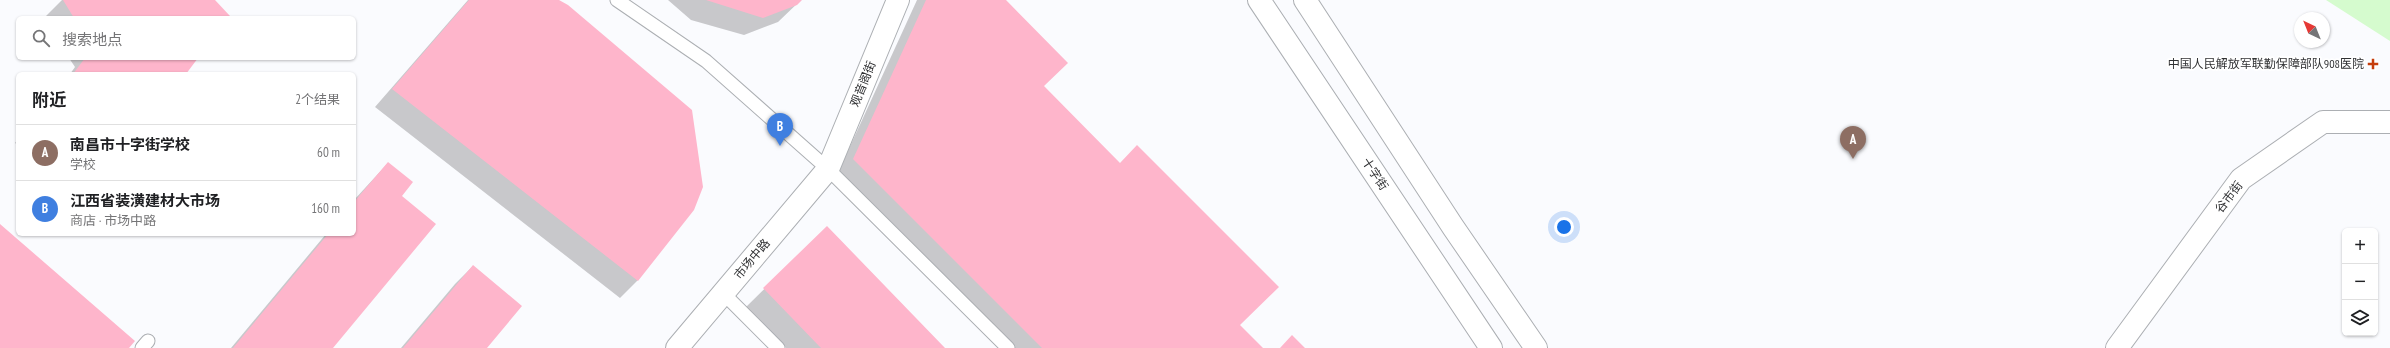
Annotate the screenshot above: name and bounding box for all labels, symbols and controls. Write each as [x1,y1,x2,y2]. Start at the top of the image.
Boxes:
north arrow [2294,12,2330,48]
search box [16,16,356,60]
icon: search [30,27,52,49]
text: 搜索地点 [62,30,122,49]
place label: 中国人民解放军联勤保障部队908医院 [2168,56,2364,71]
marker: 中国人民解放军联勤保障部队908医院 [2367,58,2379,70]
street label: 观音阁街 [847,59,878,109]
text: 附近 [32,89,66,111]
text: 2个结果 [295,91,340,108]
pin: B [767,113,793,146]
pin: A [1840,126,1866,159]
text: 南昌市十字街学校 [70,135,190,154]
text: A [42,144,48,161]
text: 60 m [317,144,340,161]
street label: 十字街 [1359,155,1392,193]
text: 学校 [70,156,96,173]
street label: 谷市街 [2212,178,2246,215]
text: 江西省装潢建材大市场 [70,191,220,210]
text: B [42,200,48,217]
text: 160 m [311,200,340,217]
text: 商店 · 市场中路 [70,212,156,229]
your location [1554,217,1574,237]
map controls [2342,228,2378,336]
button: + [2342,228,2378,264]
street label: 市场中路 [730,235,773,282]
button: − [2342,264,2378,300]
button: layers [2342,300,2378,336]

